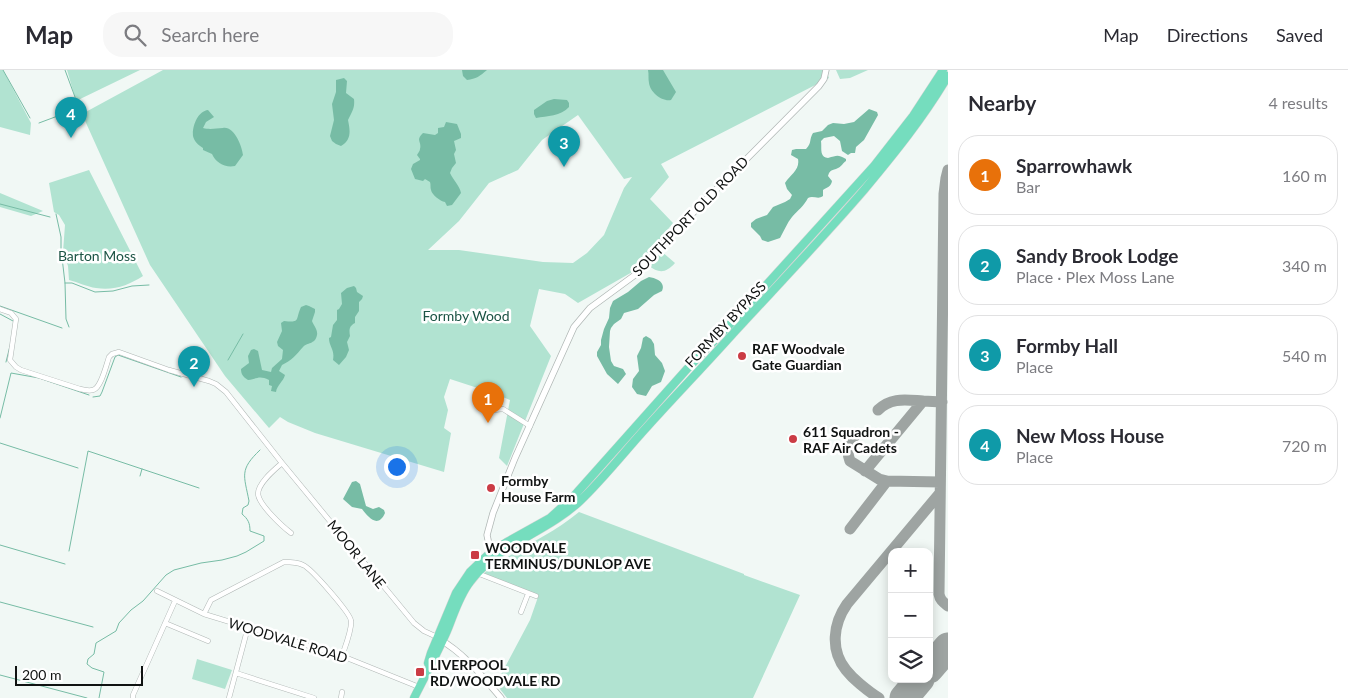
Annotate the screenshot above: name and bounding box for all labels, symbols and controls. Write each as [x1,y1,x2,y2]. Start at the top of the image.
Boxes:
search box [103,12,453,57]
text: Map [25,20,73,49]
icon: search [121,21,149,49]
text: Search here [161,23,259,46]
text: Map [1103,24,1139,46]
text: Directions [1167,24,1248,46]
text: Saved [1276,24,1323,46]
text: Nearby [968,90,1036,115]
text: 4 results [1268,93,1328,112]
pin: 4 [55,97,87,138]
pin: 3 [548,126,580,167]
street label: SOUTHPORT OLD ROAD [628,153,752,279]
text: Sparrowhawk [1016,154,1132,177]
text: 1 [980,166,990,185]
text: 160 m [1282,166,1327,185]
text: Bar [1016,177,1040,196]
text: Sandy Brook Lodge [1016,244,1178,267]
park label: Barton Moss [58,247,136,264]
text: 2 [980,256,990,275]
text: 340 m [1282,256,1327,275]
text: Place · Plex Moss Lane [1016,267,1175,286]
street label: FORMBY BYPASS [681,278,769,370]
park label: Formby Wood [422,307,510,324]
text: Formby Hall [1016,334,1118,357]
place label: RAF Woodvale Gate Guardian [752,340,845,373]
pin: 2 [178,346,210,387]
text: 3 [980,346,990,365]
text: 540 m [1282,346,1327,365]
marker: RAF Woodvale Gate Guardian [736,350,748,362]
text: Place [1016,357,1053,376]
pin: 1 [472,382,504,423]
place label: 611 Squadron - RAF Air Cadets [803,423,899,456]
text: New Moss House [1016,424,1164,447]
marker: 611 Squadron - RAF Air Cadets [787,433,799,445]
text: 4 [980,436,990,455]
text: 720 m [1282,436,1327,455]
text: Place [1016,447,1053,466]
your location [384,454,410,480]
place label: Formby House Farm [501,472,576,505]
marker: Formby House Farm [485,482,497,494]
street label: MOOR LANE [324,516,390,592]
place label: WOODVALE TERMINUS/DUNLOP AVE [485,539,651,572]
map controls [888,548,933,683]
button: + [888,548,933,593]
marker: WOODVALE TERMINUS/DUNLOP AVE [469,549,481,561]
button: − [888,593,933,638]
street label: WOODVALE ROAD [226,614,350,666]
button: layers [888,638,933,683]
place label: LIVERPOOL RD/WOODVALE RD [430,656,561,689]
scale bar [15,663,142,686]
text: 200 m [22,666,61,683]
marker: LIVERPOOL RD/WOODVALE RD [414,666,426,678]

